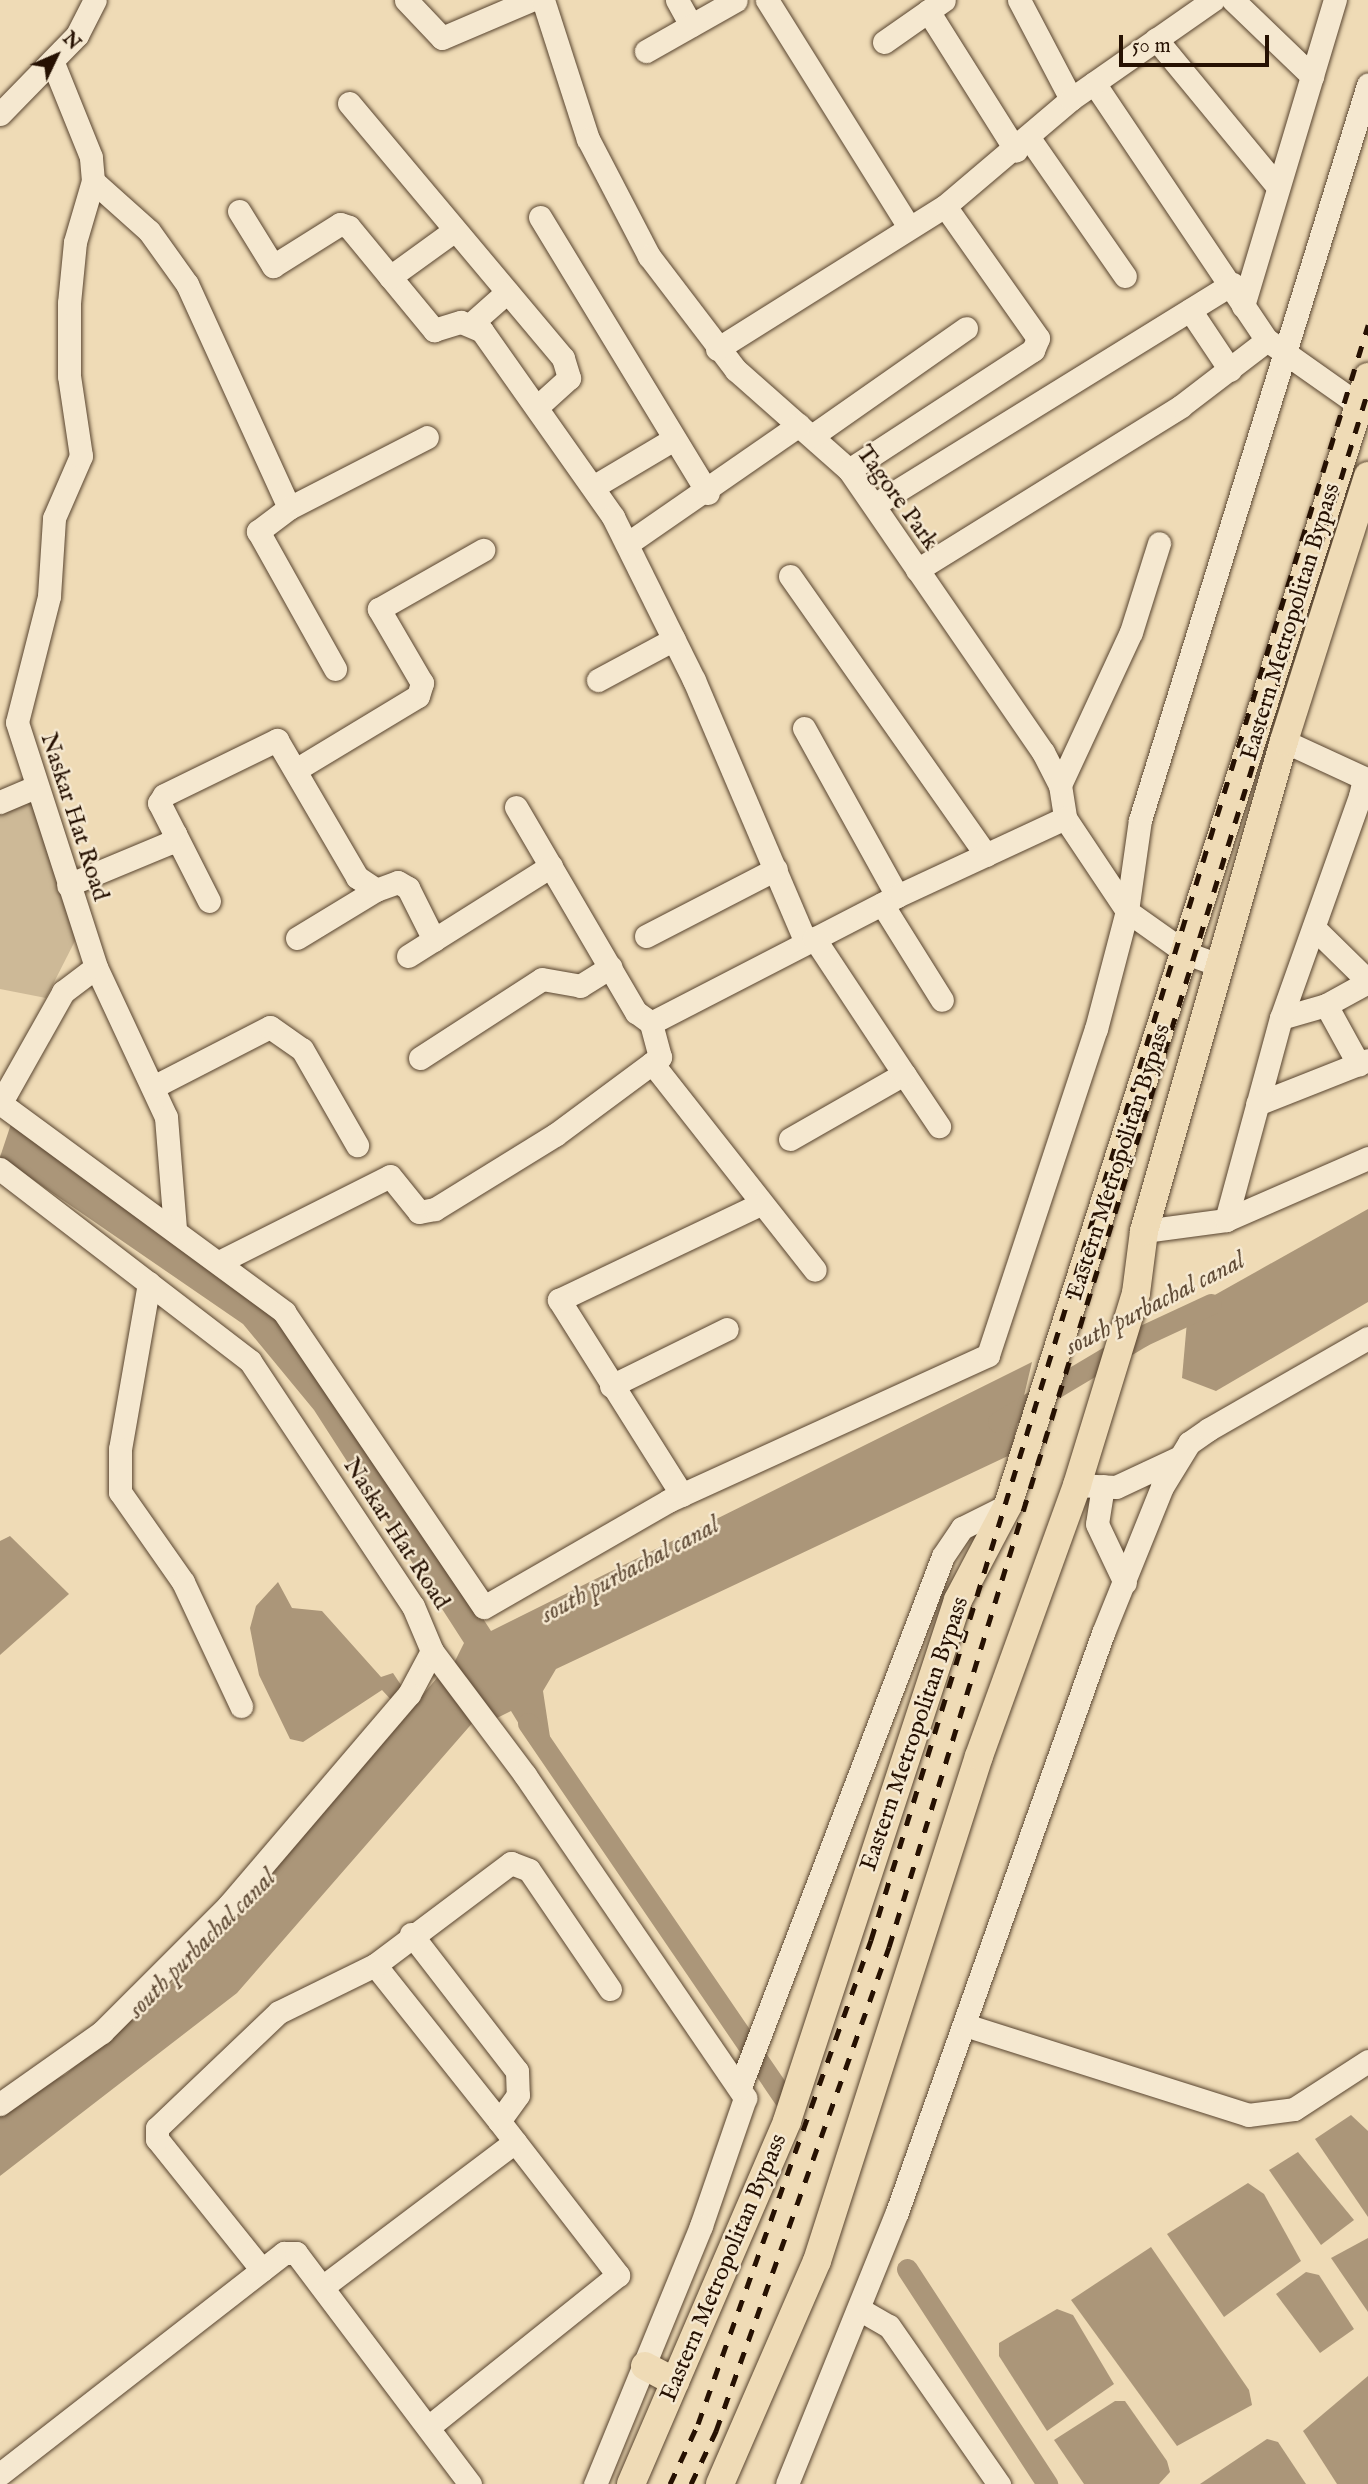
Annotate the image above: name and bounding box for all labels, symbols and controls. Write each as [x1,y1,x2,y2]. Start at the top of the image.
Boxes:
north arrow [21,21,91,91]
scale bar [1123,21,1274,65]
text: N [57,27,85,56]
text: 50 m [1132,33,1171,60]
street label: Tagore Park [849,440,945,556]
street label: Eastern Metropolitan Bypass [1235,480,1347,764]
street label: Naskar Hat Road [33,729,115,905]
street label: Eastern Metropolitan Bypass [1061,1020,1177,1304]
water label: south purbachal canal [1060,1245,1250,1363]
street label: Naskar Hat Road [336,1453,456,1615]
water label: south purbachal canal [535,1510,725,1630]
street label: Eastern Metropolitan Bypass [854,1593,976,1875]
water label: south purbachal canal [121,1863,283,2025]
street label: Eastern Metropolitan Bypass [654,2130,794,2406]

